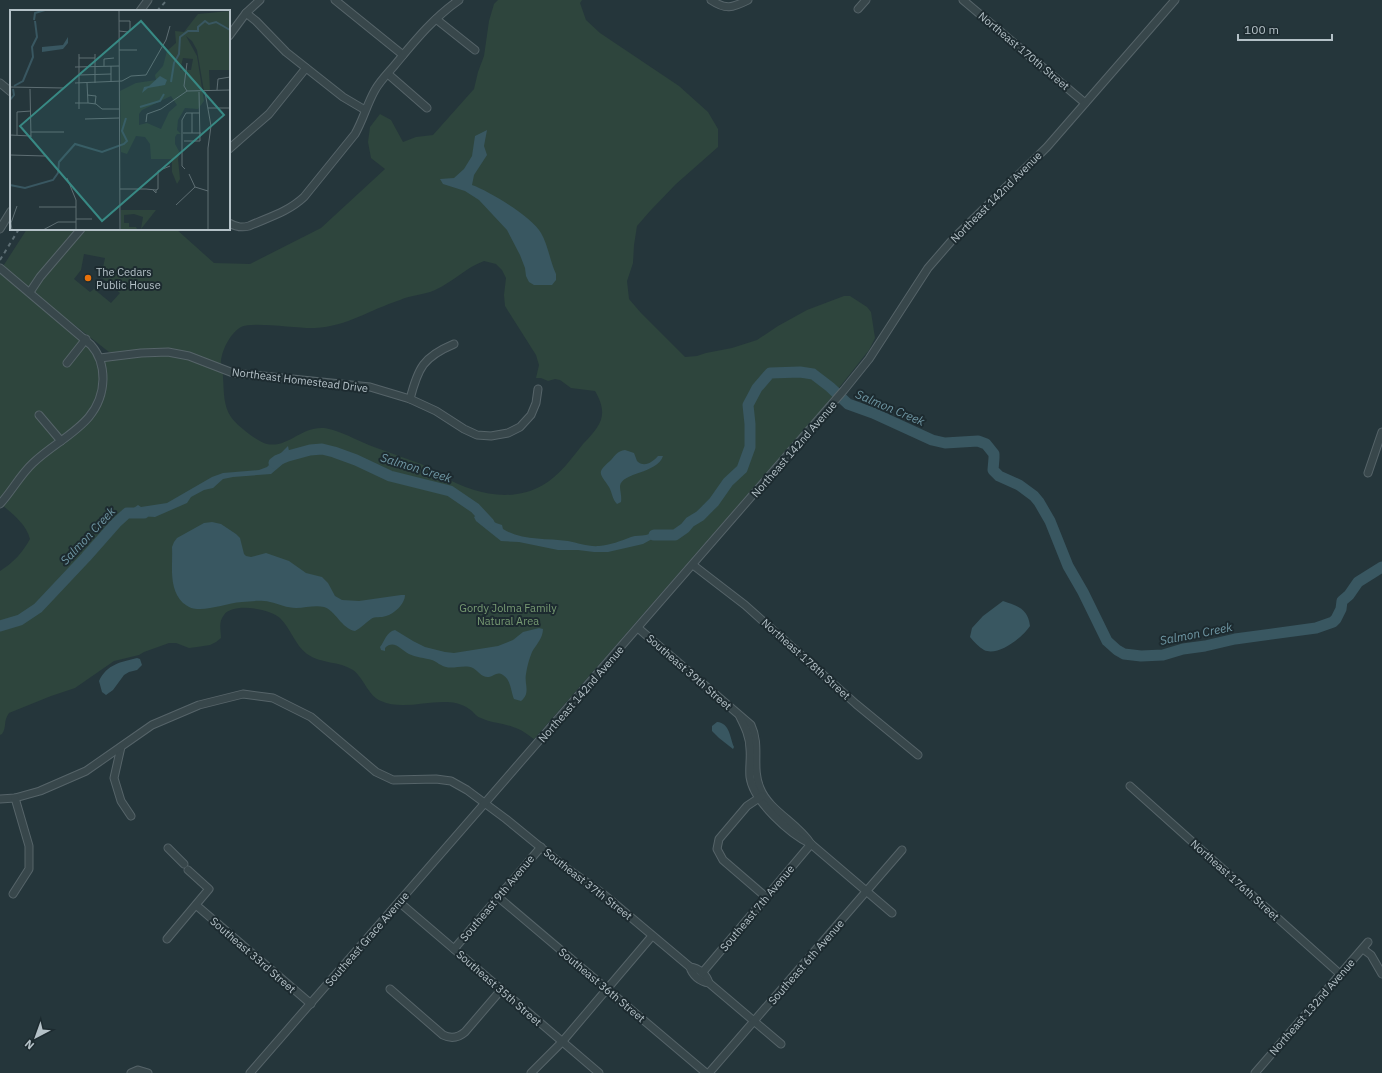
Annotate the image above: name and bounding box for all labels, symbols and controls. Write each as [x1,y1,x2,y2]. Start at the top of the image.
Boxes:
street label: Northeast 170th Street [976,9,1072,93]
inset map [10,10,230,230]
scale bar [1238,16,1332,42]
text: 100 m [1244,22,1279,37]
street label: Northeast 142nd Avenue [947,148,1045,246]
place label: The Cedars Public House [96,265,161,292]
marker: The Cedars Public House [83,273,93,283]
street label: Northeast Homestead Drive [231,365,369,395]
water label: Salmon Creek [853,386,928,429]
street label: Northeast 142nd Avenue [748,398,840,500]
water label: Salmon Creek [379,450,454,486]
water label: Salmon Creek [57,503,119,568]
park label: Gordy Jolma Family Natural Area [459,601,557,628]
street label: Northeast 178th Street [759,616,853,703]
water label: Salmon Creek [1158,619,1234,648]
street label: Southeast 39th Street [643,631,735,713]
street label: Northeast 142nd Avenue [535,643,627,745]
street label: Northeast 176th Street [1188,837,1282,924]
street label: Southeast 37th Street [541,845,635,923]
street label: Southeast 9th Avenue [457,852,537,944]
street label: Southeast 7th Avenue [717,862,797,954]
street label: Southeast Grace Avenue [322,889,412,989]
street label: Southeast 33rd Street [207,914,299,996]
street label: Southeast 6th Avenue [765,916,847,1008]
street label: Southeast 36th Street [556,945,648,1025]
street label: Southeast 35th Street [453,947,545,1029]
street label: Northeast 132nd Avenue [1266,956,1358,1058]
north arrow [16,1017,56,1057]
text: N [22,1037,37,1052]

